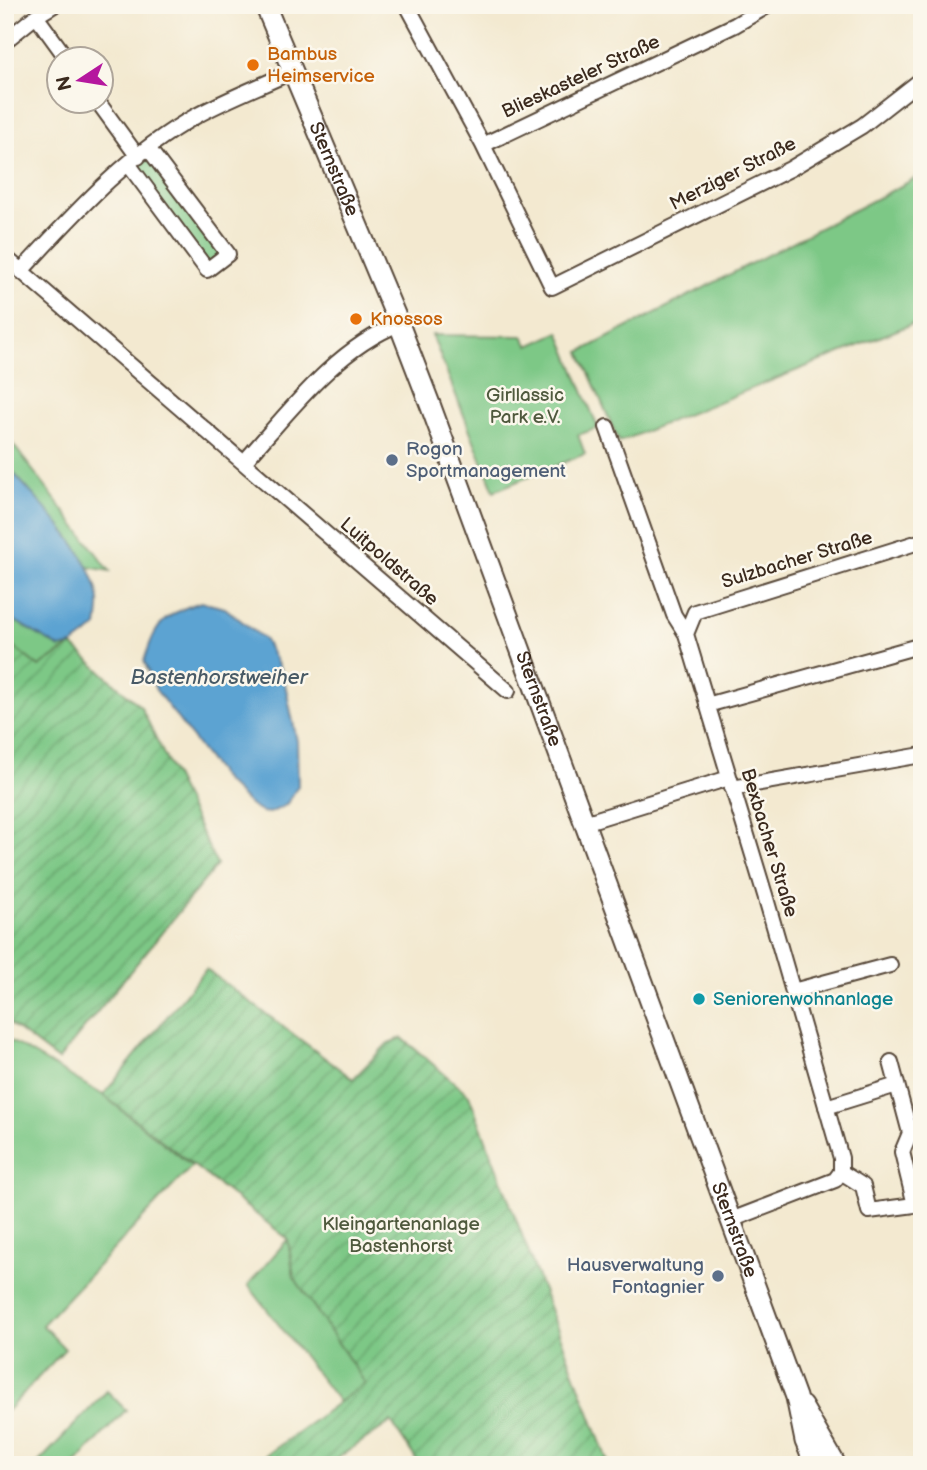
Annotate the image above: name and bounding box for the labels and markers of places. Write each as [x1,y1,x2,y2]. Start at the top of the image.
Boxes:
place label: Bambus Heimservice [267,43,375,88]
marker: Bambus Heimservice [245,57,261,73]
place label: Knossos [370,308,443,331]
marker: Knossos [348,311,364,327]
place label: Rogon Sportmanagement [406,438,566,483]
marker: Rogon Sportmanagement [384,452,400,468]
place label: Seniorenwohnanlage [713,988,893,1011]
marker: Seniorenwohnanlage [691,991,707,1007]
place label: Hausverwaltung Fontagnier [567,1254,705,1299]
marker: Hausverwaltung Fontagnier [710,1268,726,1284]

